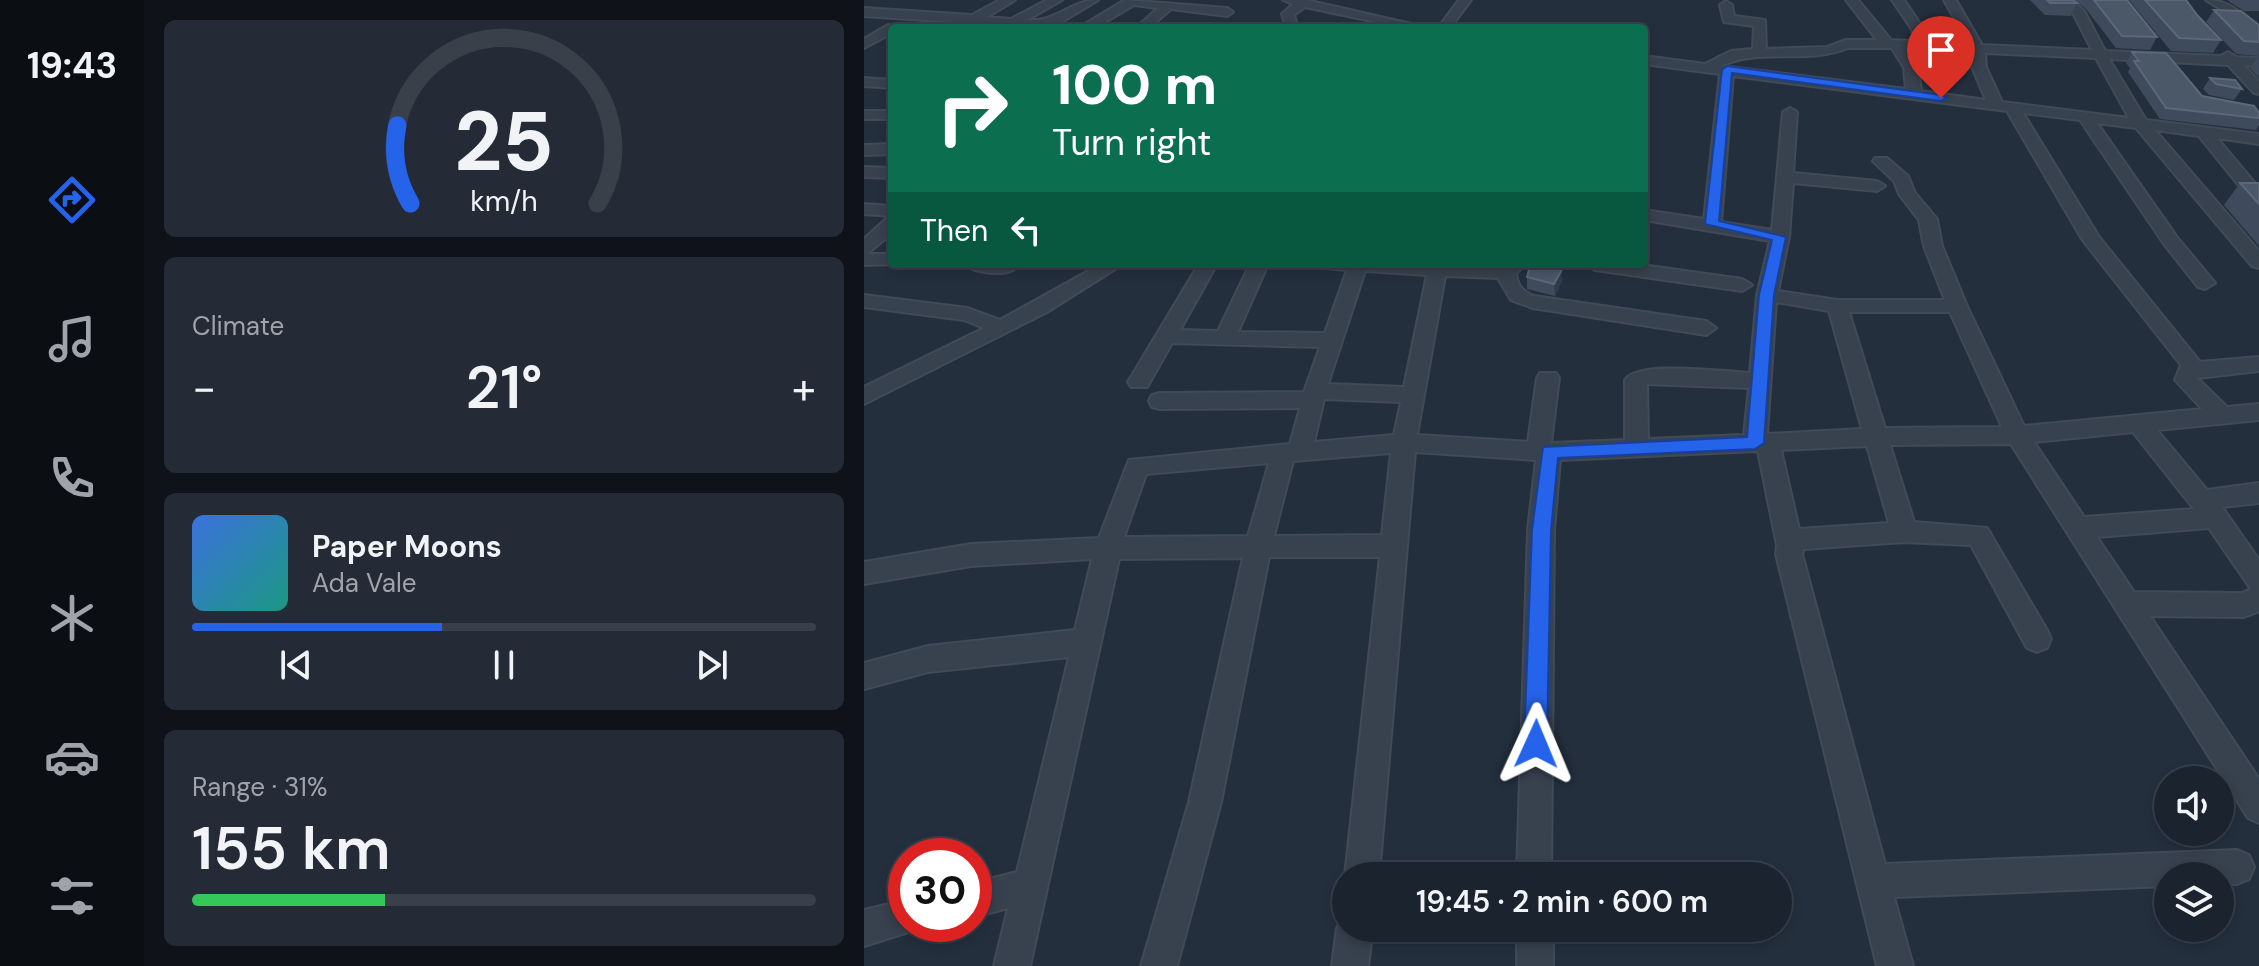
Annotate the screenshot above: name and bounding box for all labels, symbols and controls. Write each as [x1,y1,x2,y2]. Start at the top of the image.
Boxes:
pin [1907,16,1975,98]
icon: arrive [1919,28,1963,72]
text: 19:43 [27,42,117,89]
text: 100 m [1052,48,1217,121]
icon: right [920,56,1024,160]
text: 25 [454,87,554,196]
text: Turn right [1052,119,1211,166]
icon: directions [44,172,100,228]
text: km/h [470,183,538,220]
icon: left [1004,208,1048,252]
text: Then [920,211,988,250]
text: Climate [192,309,284,343]
icon: music [44,311,100,367]
text: 21° [466,348,542,427]
text: − [192,359,216,417]
text: + [792,359,816,417]
icon: phone [44,450,100,506]
text: Paper Moons [312,527,502,566]
text: Ada Vale [312,566,417,600]
icon: climate [44,590,100,646]
icon: previous [274,643,318,687]
icon: pause [482,643,526,687]
icon: next [690,643,734,687]
position arrow [1494,702,1578,786]
icon: car [44,729,100,785]
map controls [2154,766,2234,942]
button: sound [2154,766,2234,846]
text: Range · 31% [192,770,327,804]
text: 155 km [192,809,391,888]
speed limit sign: 30 [888,838,992,942]
button: layers [2154,862,2234,942]
icon: filters [44,868,100,924]
text: 19:45 · 2 min · 600 m [1416,882,1708,921]

